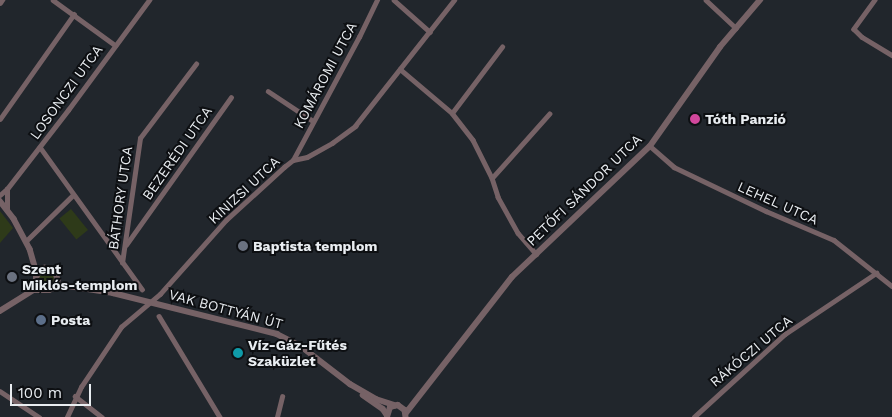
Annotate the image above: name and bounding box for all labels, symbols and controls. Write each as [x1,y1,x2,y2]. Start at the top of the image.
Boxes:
street label: KOMÁROMI UTCA [290,19,360,131]
street label: LOSONCZI UTCA [26,42,106,142]
street label: BEZERÉDI UTCA [139,103,215,203]
place label: Tóth Panzió [705,111,786,127]
marker: Tóth Panzió [689,113,701,125]
street label: PETŐFI SÁNDOR UTCA [523,131,645,249]
street label: BÁTHORY UTCA [104,145,136,251]
street label: KINIZSI UTCA [205,153,283,227]
street label: LEHEL UTCA [735,178,821,228]
place label: Baptista templom [253,238,378,254]
marker: Baptista templom [237,240,249,252]
place label: Szent Miklós-templom [22,261,138,294]
marker: Szent Miklós-templom [6,271,18,283]
street label: VAK BOTTYÁN ÚT [167,286,285,332]
place label: Posta [51,312,90,328]
street label: RÁKÓCZI UTCA [707,312,795,390]
marker: Posta [35,314,47,326]
place label: Víz-Gáz-Fűtés Szaküzlet [248,337,347,370]
marker: Víz-Gáz-Fűtés Szaküzlet [232,347,244,359]
scale bar [12,374,94,406]
text: 100 m [18,384,62,402]

